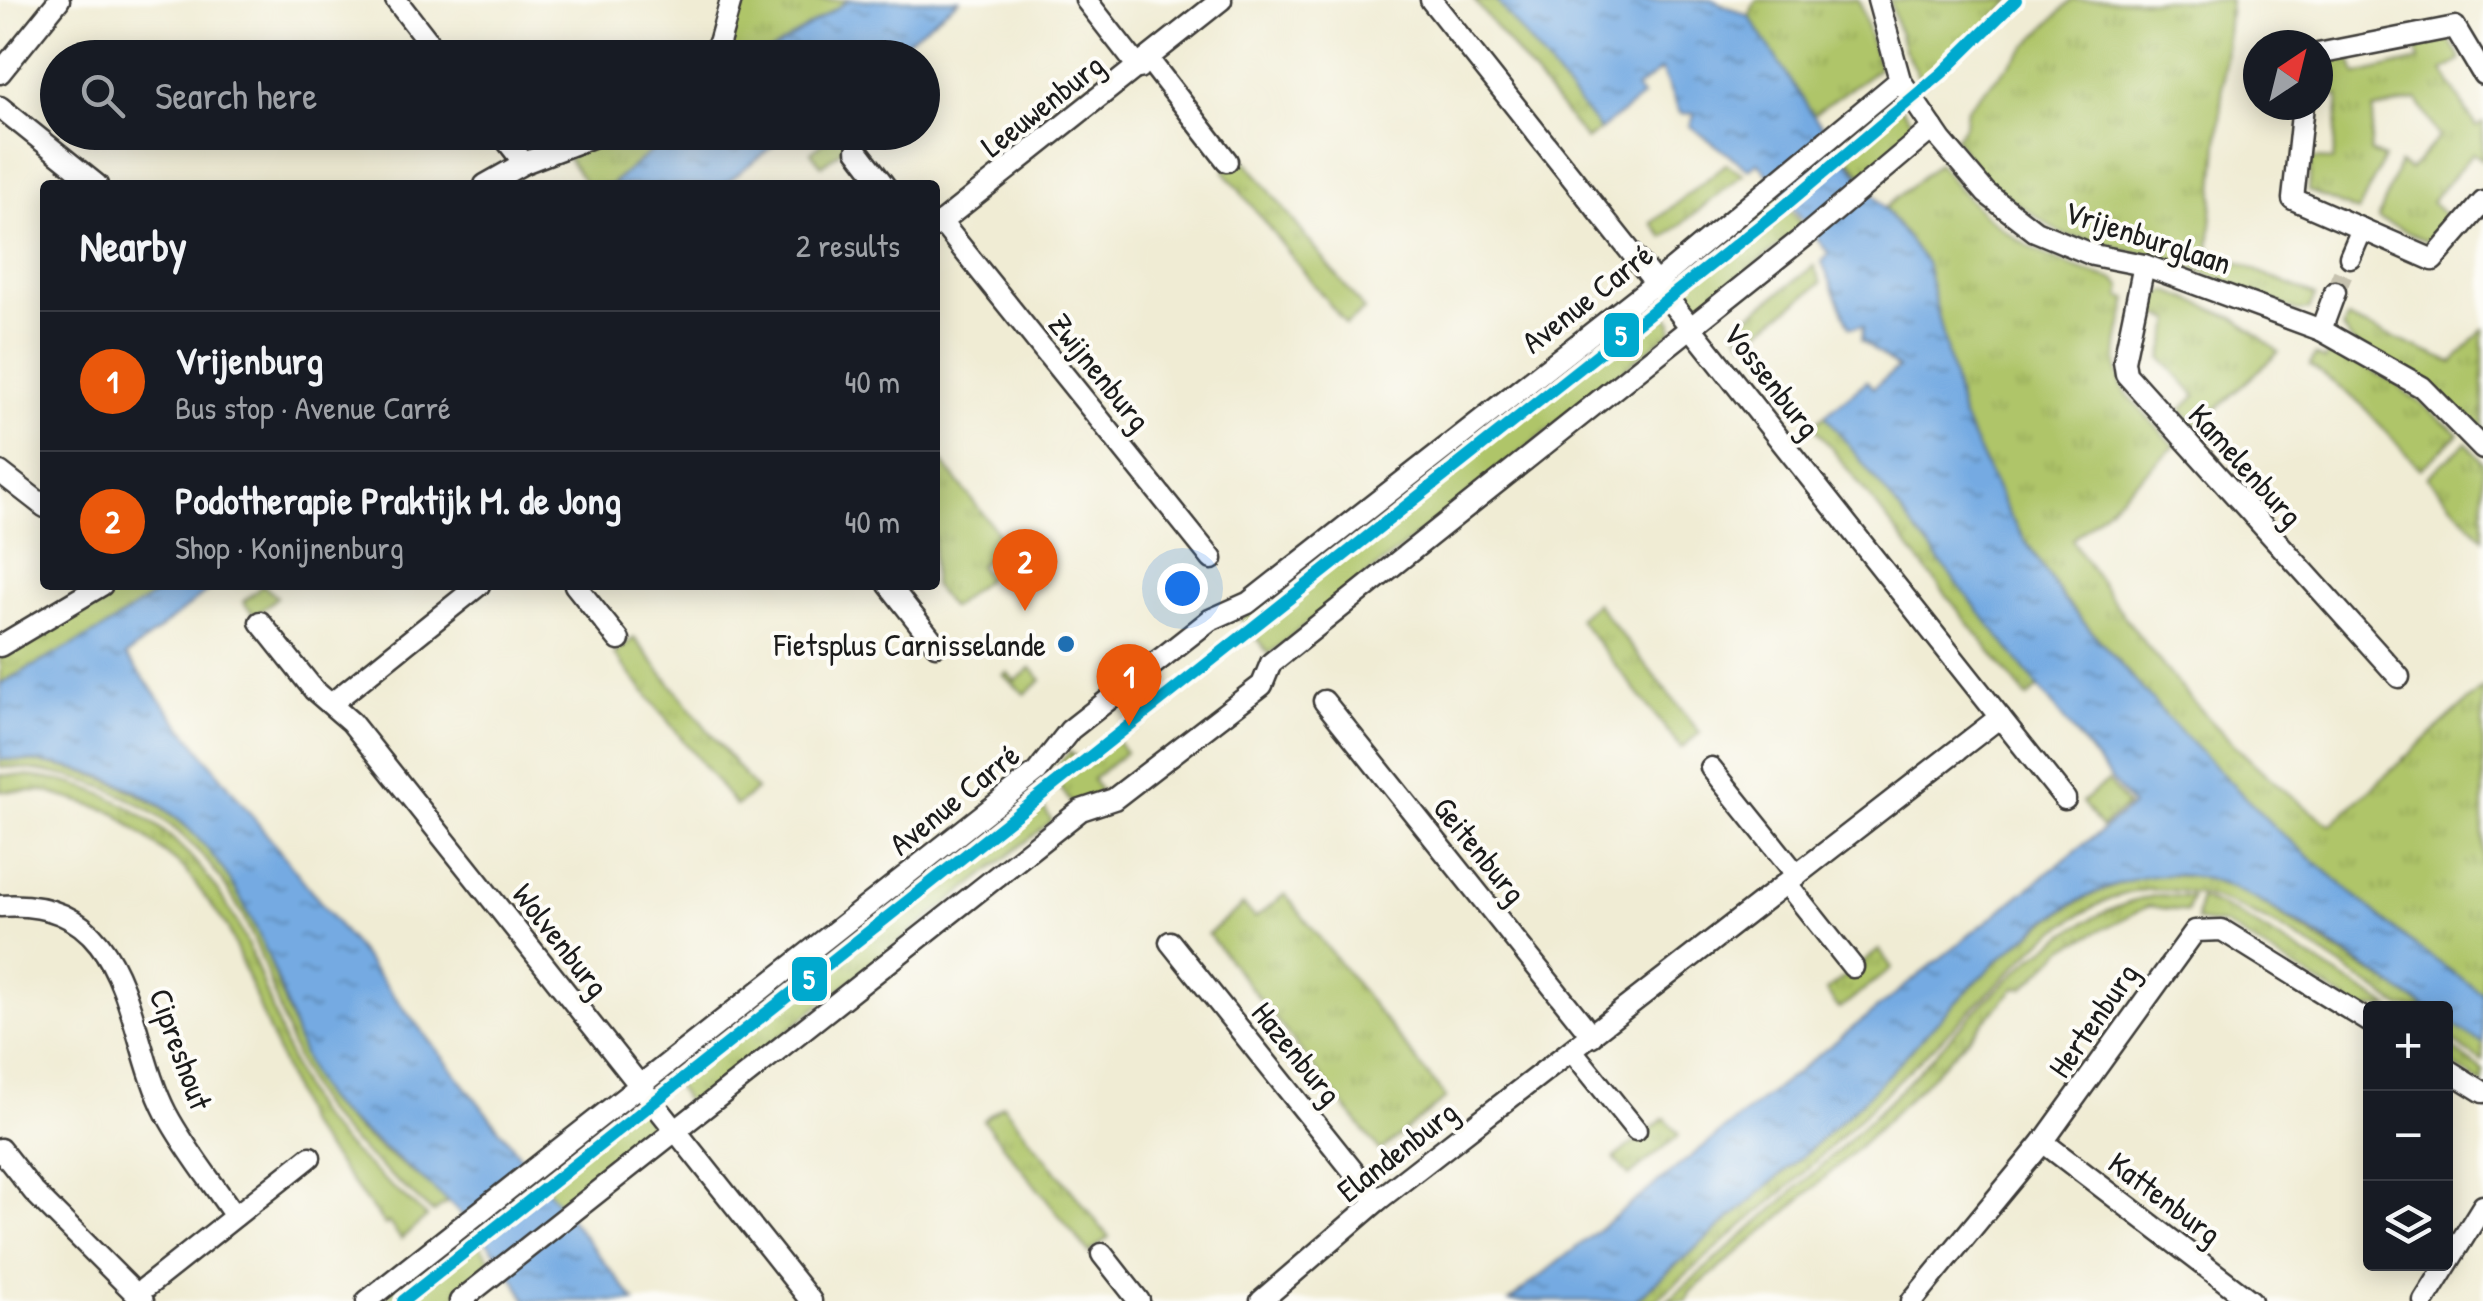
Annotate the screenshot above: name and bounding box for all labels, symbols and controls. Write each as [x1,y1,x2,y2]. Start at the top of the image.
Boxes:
north arrow [2243,30,2333,120]
search box [40,40,940,150]
street label: Leeuwenburg [972,43,1112,167]
icon: search [75,68,130,123]
text: Search here [155,69,317,121]
street label: Vrijenburglaan [2059,190,2237,284]
text: Nearby [80,217,187,274]
text: 2 results [796,224,900,267]
street label: Avenue Carré [1512,233,1662,363]
street label: Zwijnenburg [1039,304,1161,440]
line badge: 5 [1602,311,1641,359]
street label: Vossenburg [1713,313,1831,447]
text: 5 [1615,316,1627,354]
text: Vrijenburg [175,334,323,386]
text: 1 [107,360,118,403]
text: 40 m [845,360,900,403]
text: Bus stop · Avenue Carré [175,386,451,429]
street label: Kamelenburg [2179,394,2313,536]
text: Podotherapie Praktijk M. de Jong [175,474,621,526]
text: 2 [105,500,120,543]
text: 40 m [845,500,900,543]
text: Shop · Konijnenburg [175,526,404,569]
pin: 2 [992,528,1058,611]
your location [1157,563,1208,614]
place label: Fietsplus Carnisselande [773,623,1046,666]
marker: Fietsplus Carnisselande [1055,633,1077,655]
pin: 1 [1096,644,1162,726]
street label: Avenue Carré [880,733,1028,865]
street label: Geitenburg [1424,787,1536,913]
street label: Wolvenburg [503,874,619,1006]
street label: Hertenburg [2038,954,2148,1086]
line badge: 5 [790,955,829,1003]
text: 5 [803,960,815,998]
street label: Cipreshout [139,982,223,1116]
street label: Hazenburg [1242,992,1352,1114]
map controls [2363,1001,2453,1271]
button: + [2363,1001,2453,1091]
street label: Elandenburg [1328,1090,1466,1212]
button: − [2363,1091,2453,1181]
street label: Kattenburg [2100,1141,2230,1255]
button: layers [2363,1181,2453,1271]

